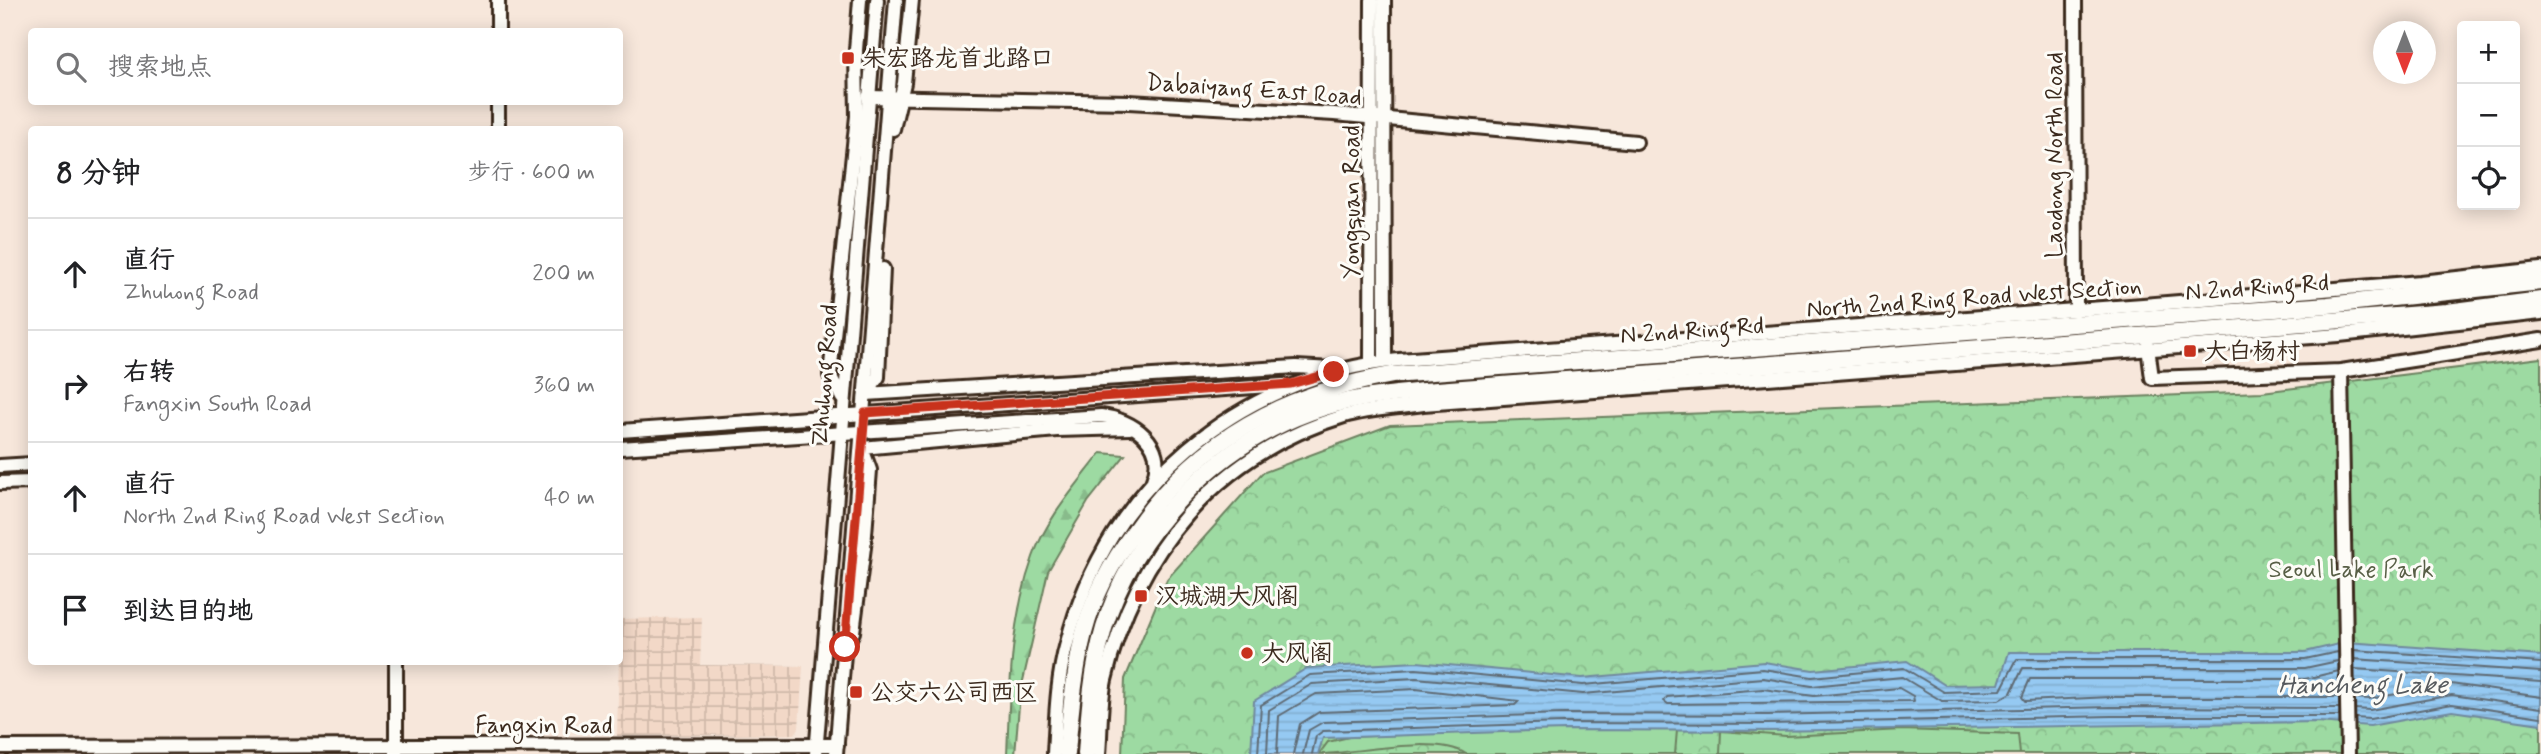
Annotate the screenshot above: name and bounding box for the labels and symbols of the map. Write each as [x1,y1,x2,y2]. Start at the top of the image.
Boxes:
north arrow [2373,21,2436,84]
place label: 朱宏路龙首北路口 [862,44,1054,75]
marker: 朱宏路龙首北路口 [840,50,856,66]
street label: Laodong North Road [2040,52,2071,258]
street label: Dabaiyang East Road [1145,67,1363,116]
street label: Yongquan Road [1337,125,1370,279]
street label: N 2nd Ring Rd [2184,268,2330,312]
street label: North 2nd Ring Road West Section [1805,271,2143,329]
street label: Zhuhong Road [805,303,849,447]
street label: N 2nd Ring Rd [1619,311,1765,355]
place label: 大白杨村 [2204,337,2300,368]
marker: 大白杨村 [2182,343,2198,359]
route end [1318,356,1349,387]
park label: Seoul Lake Park [2268,555,2434,586]
place label: 汉城湖大风阁 [1155,582,1299,613]
marker: 汉城湖大风阁 [1133,588,1149,604]
route start [829,631,860,662]
place label: 大风阁 [1261,639,1333,670]
marker: 大风阁 [1239,645,1255,661]
water label: Hancheng Lake [2278,669,2449,706]
place label: 公交六公司西区 [870,678,1038,709]
marker: 公交六公司西区 [848,684,864,700]
street label: Fangxin Road [475,711,613,744]

